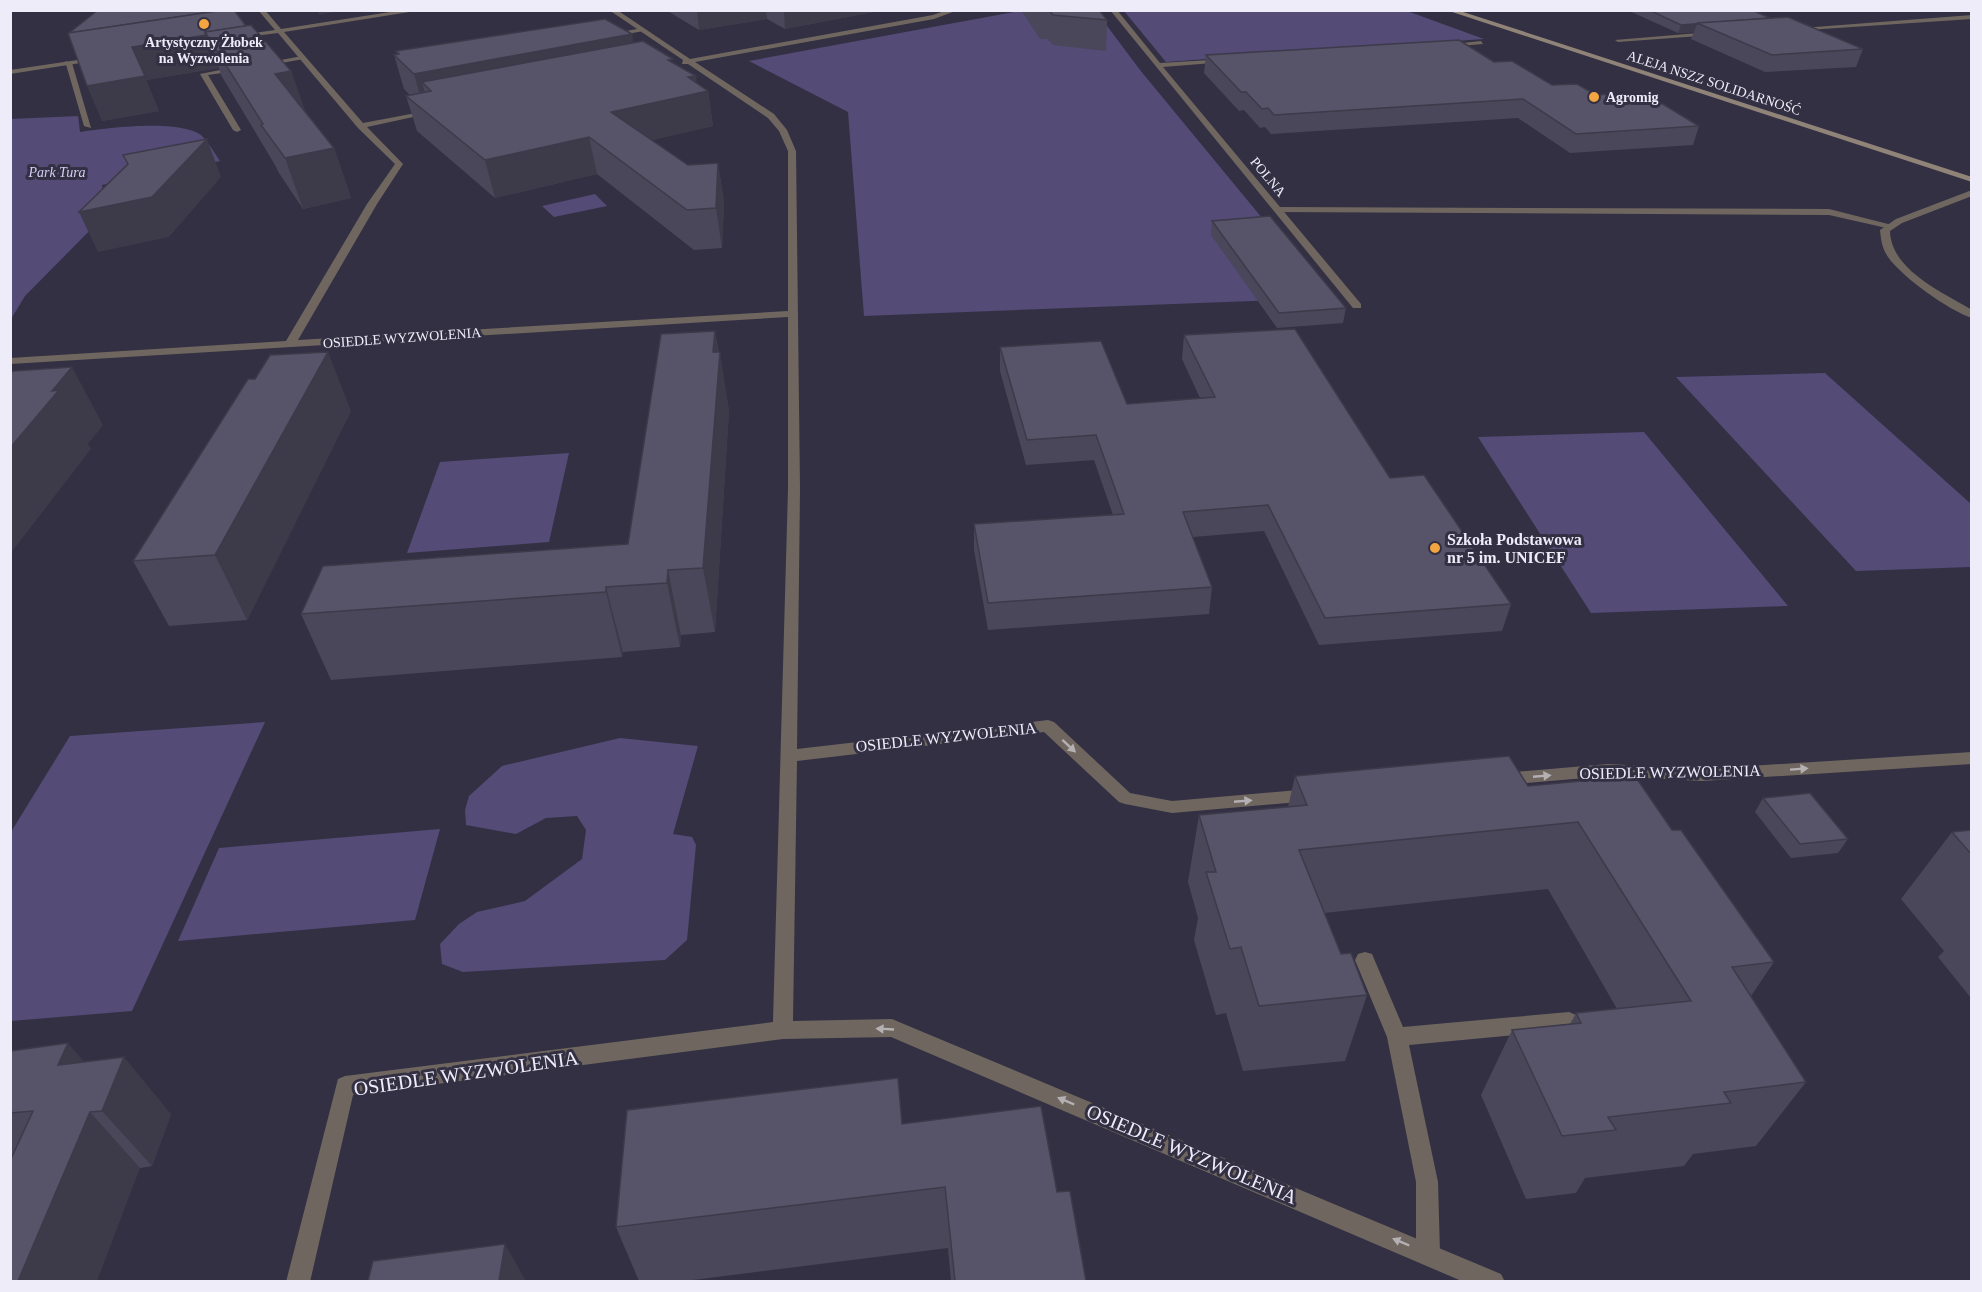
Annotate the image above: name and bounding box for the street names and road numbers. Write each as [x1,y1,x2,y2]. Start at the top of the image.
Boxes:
street label: ALEJA NSZZ SOLIDARNOŚĆ [1625,47,1803,118]
street label: POLNA [1247,154,1289,200]
street label: OSIEDLE WYZWOLENIA [322,325,483,351]
street label: OSIEDLE WYZWOLENIA [855,719,1038,755]
street label: OSIEDLE WYZWOLENIA [1579,762,1761,782]
street label: OSIEDLE WYZWOLENIA [352,1046,580,1100]
street label: OSIEDLE WYZWOLENIA [1083,1100,1301,1209]

